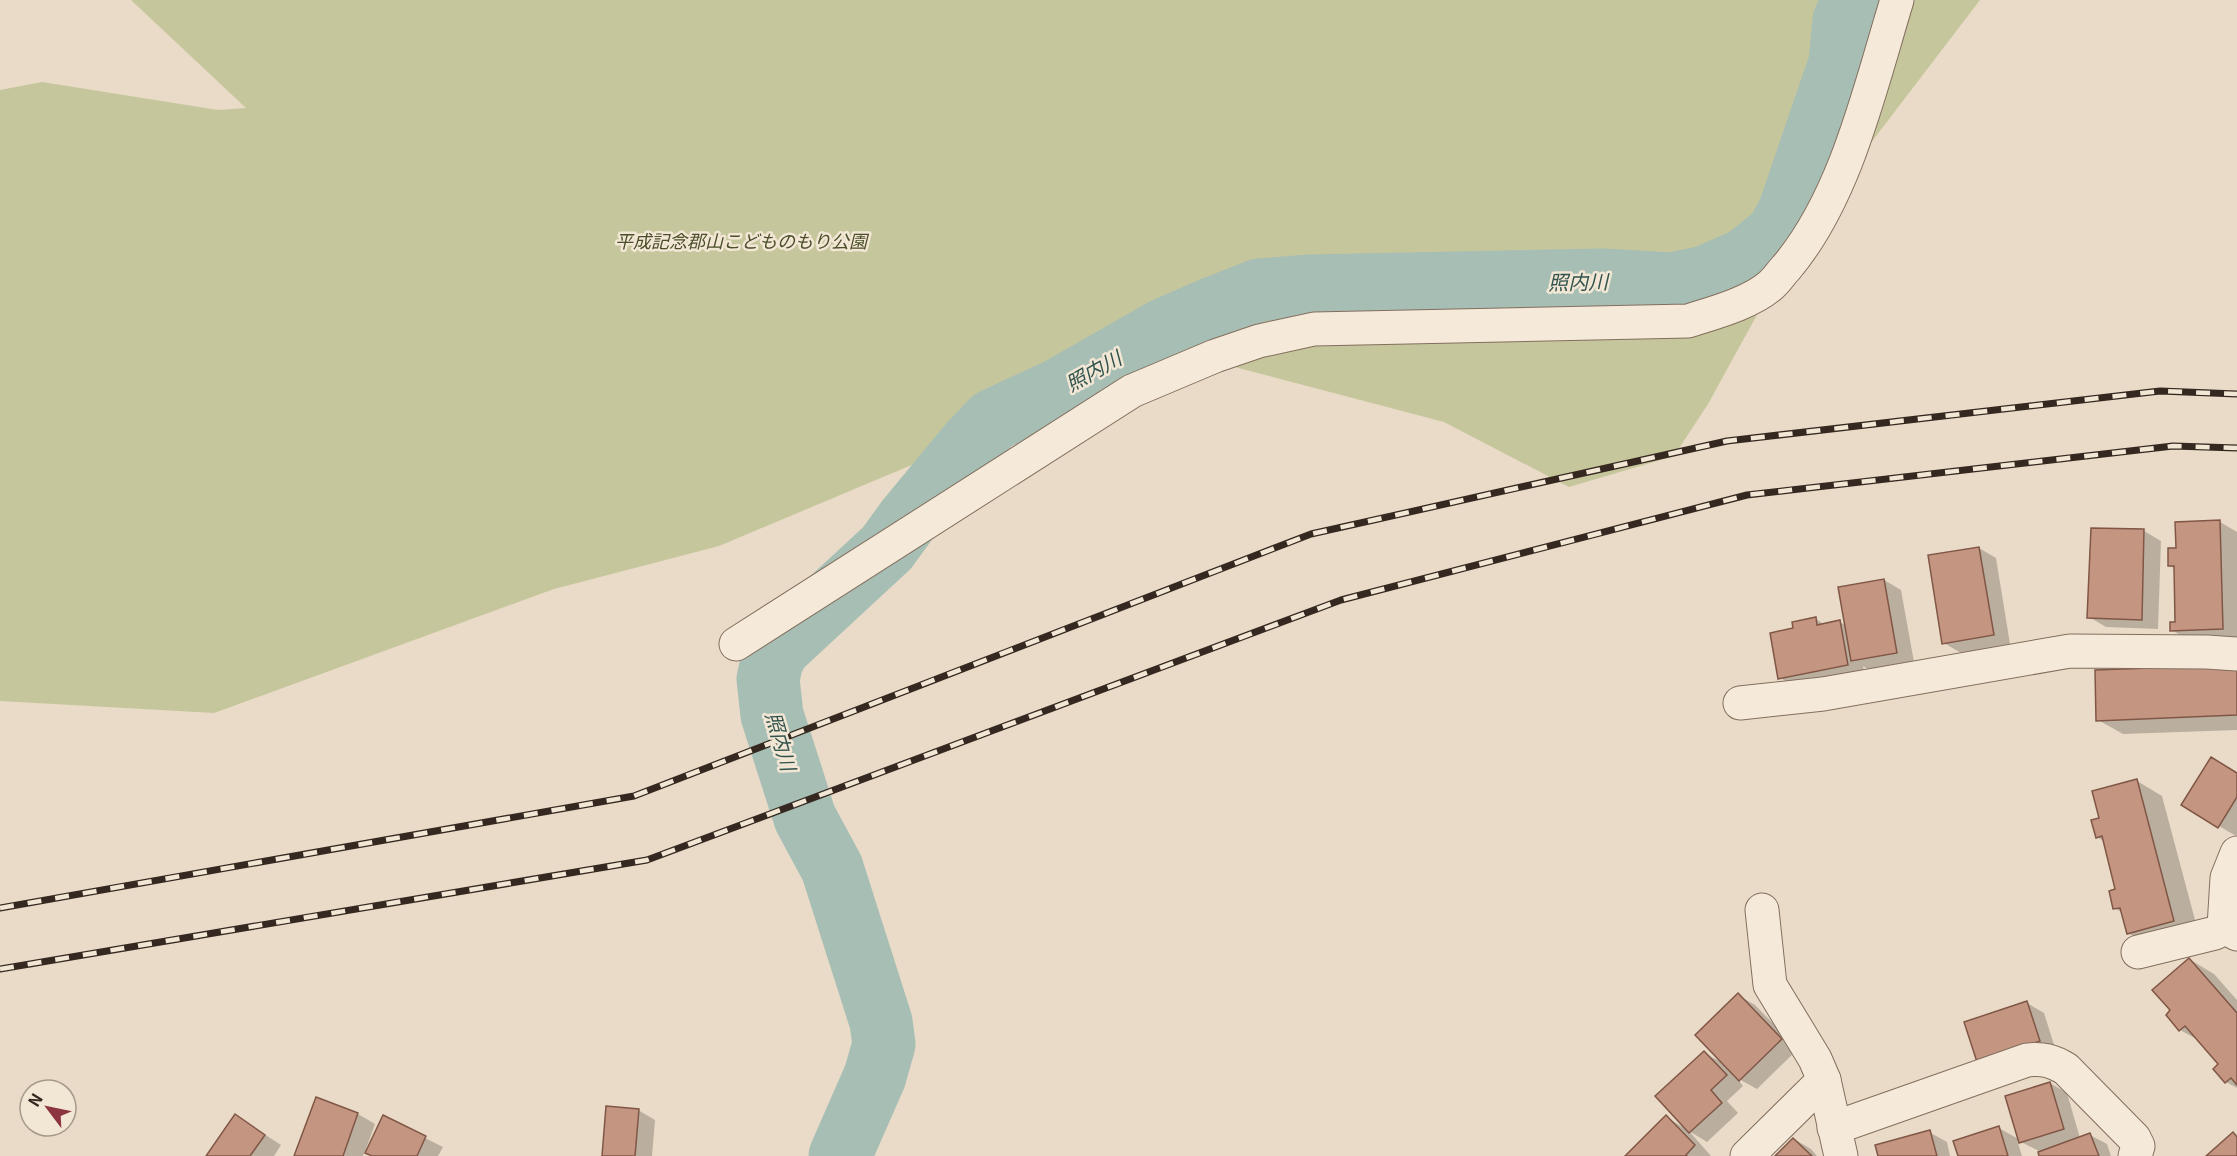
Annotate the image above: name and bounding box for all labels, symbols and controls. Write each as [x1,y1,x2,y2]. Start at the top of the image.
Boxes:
park label: 平成記念郡山こどものもり公園 [615,227,870,253]
water label: 照内川 [1548,266,1610,296]
water label: 照内川 [1060,342,1128,397]
water label: 照内川 [760,708,805,776]
north arrow [18,1078,78,1138]
text: N [21,1088,48,1111]

